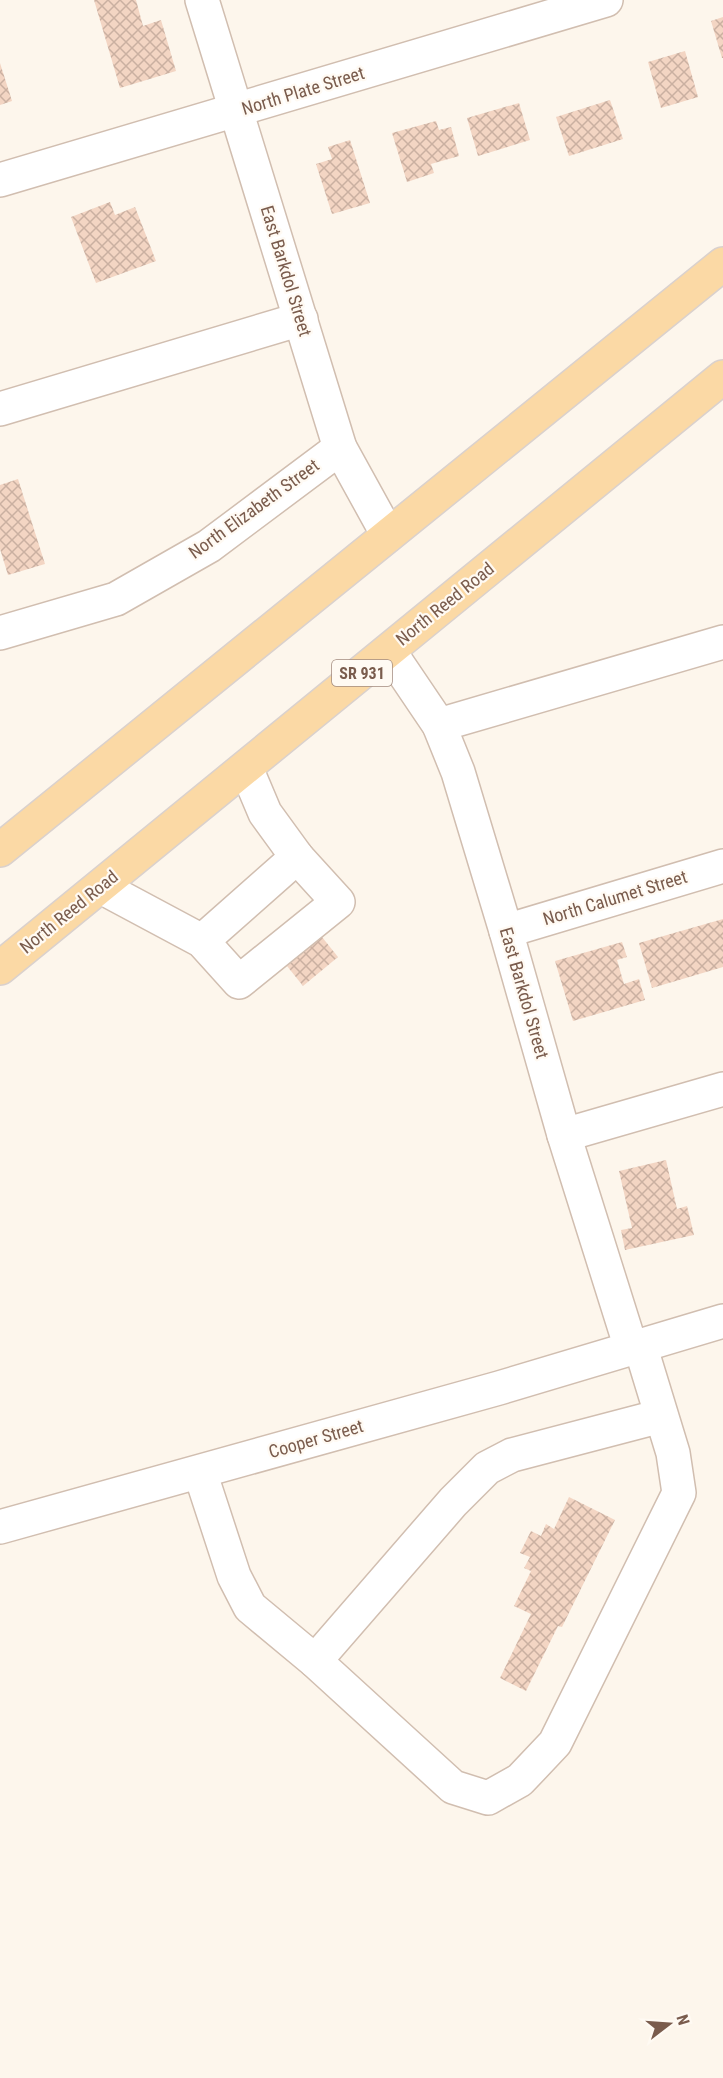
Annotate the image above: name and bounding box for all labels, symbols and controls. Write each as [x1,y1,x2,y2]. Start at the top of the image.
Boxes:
street label: North Plate Street [239,62,367,119]
street label: East Barkdol Street [257,203,316,339]
street label: North Elizabeth Street [185,454,323,563]
street label: North Reed Road [391,558,498,650]
road number: SR 931 [332,660,392,686]
street label: North Reed Road [15,866,122,958]
street label: North Calumet Street [540,866,689,929]
street label: East Barkdol Street [496,925,553,1061]
street label: Cooper Street [266,1415,366,1462]
north arrow [639,1994,699,2054]
text: N [672,2012,693,2027]

